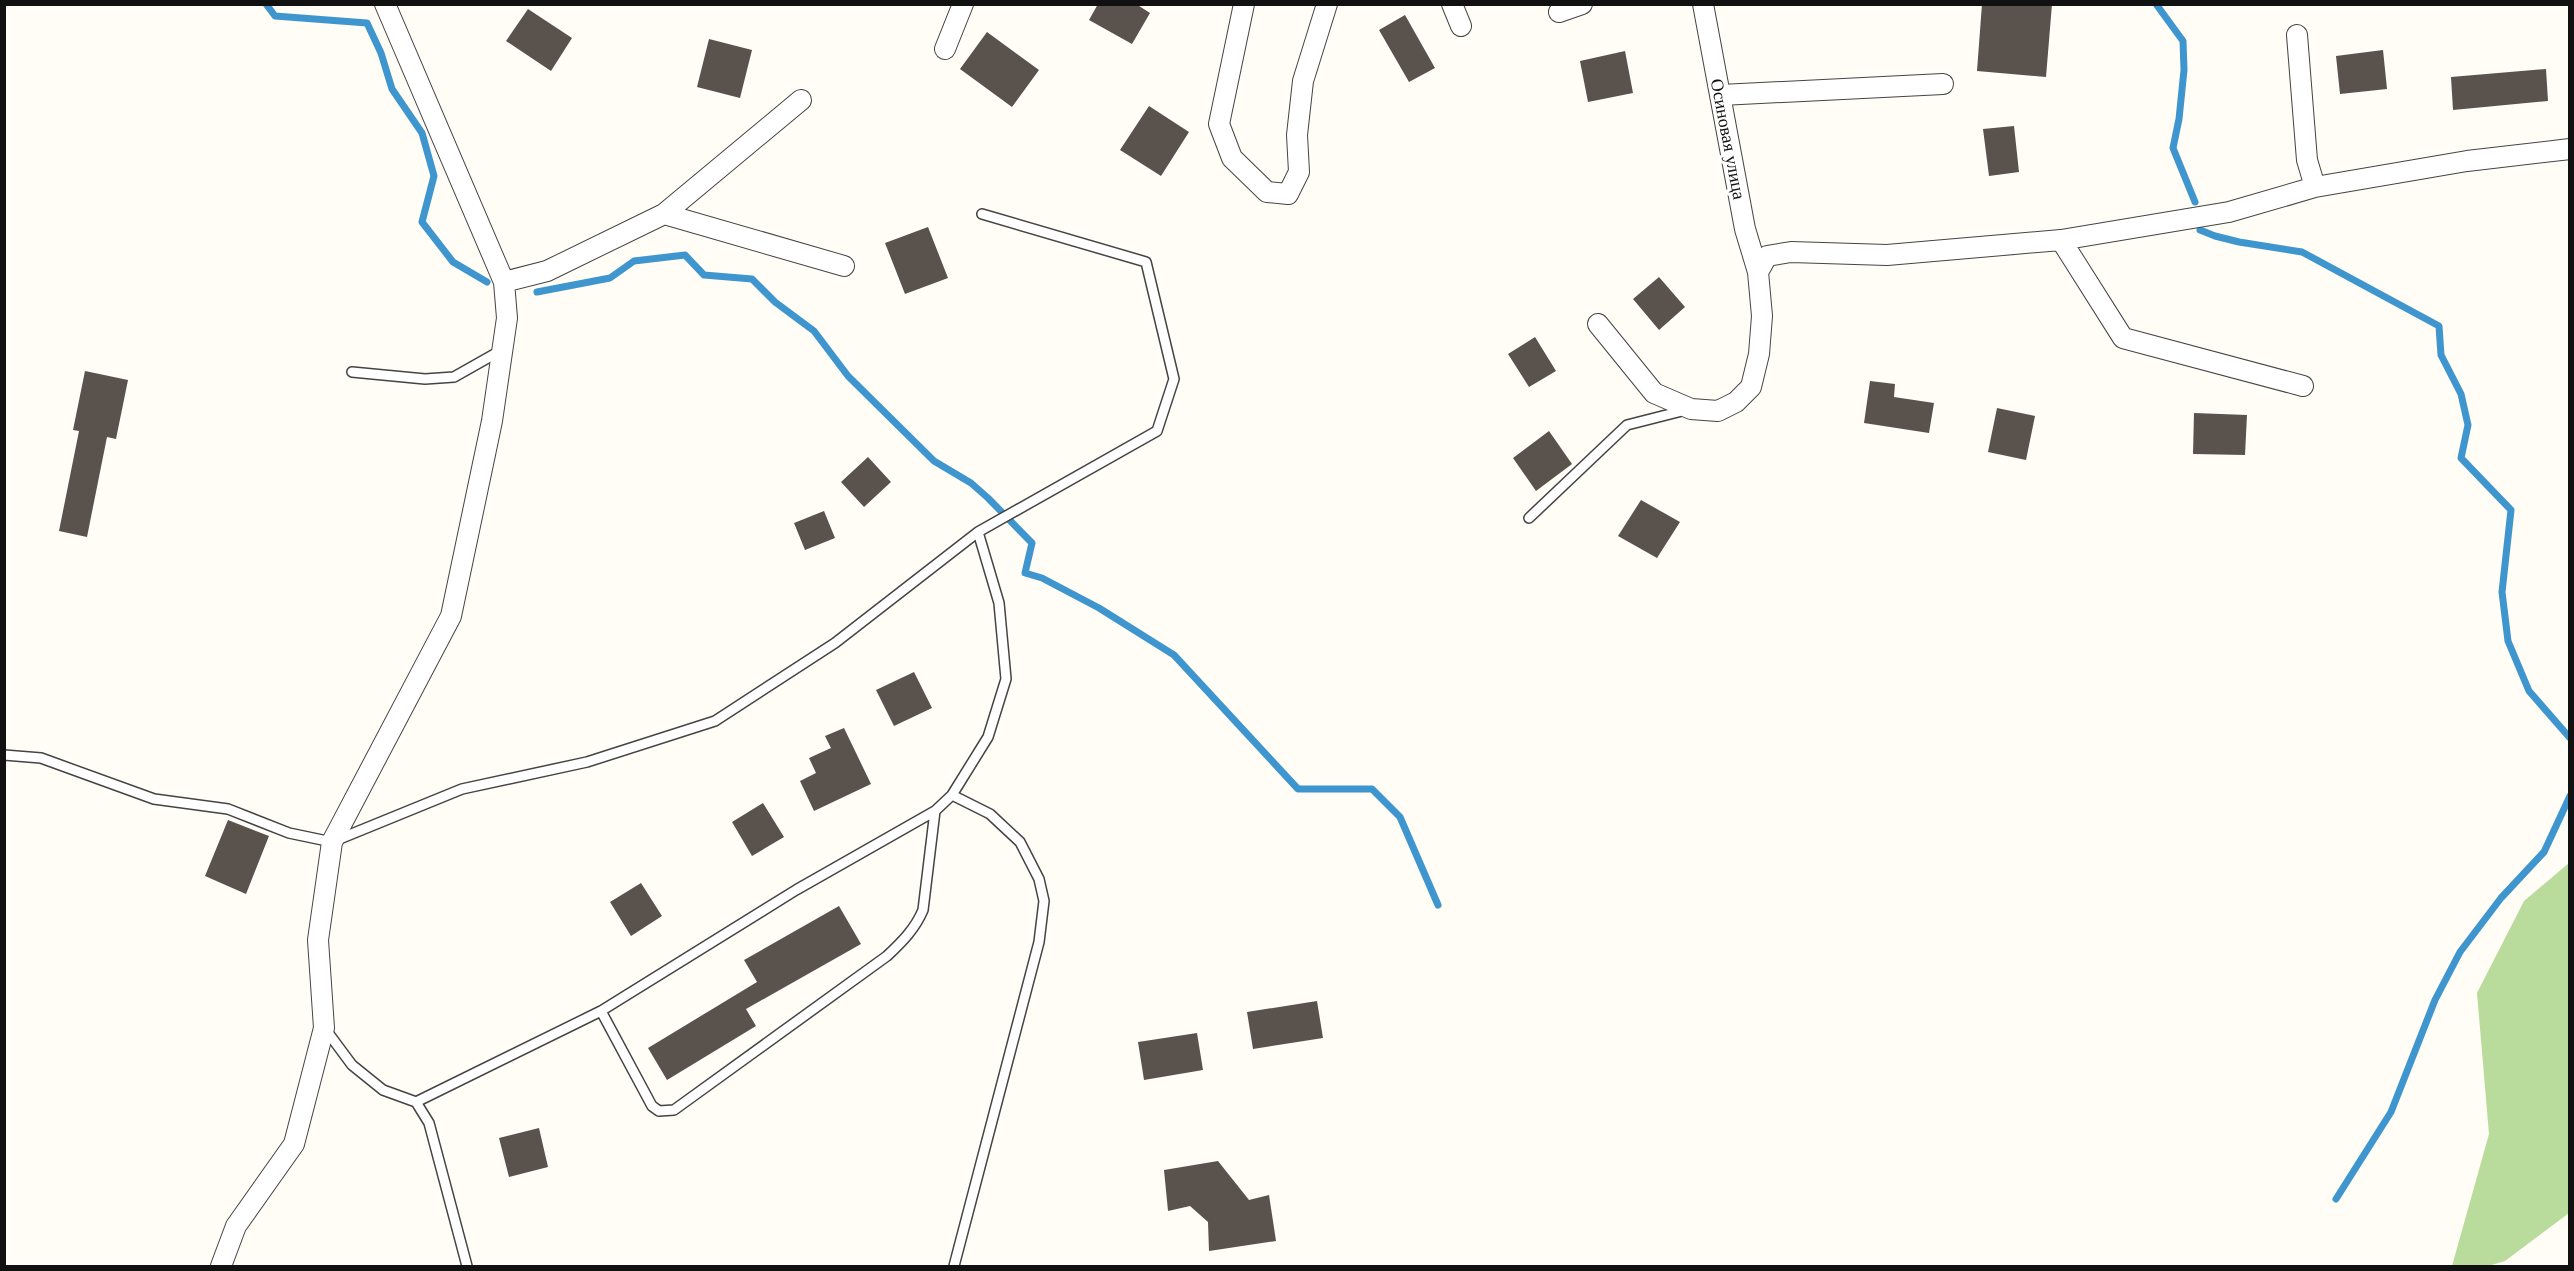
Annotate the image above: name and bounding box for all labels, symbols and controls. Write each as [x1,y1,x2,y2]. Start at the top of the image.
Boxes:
street label: Осиновая улица [1706,77,1750,201]

